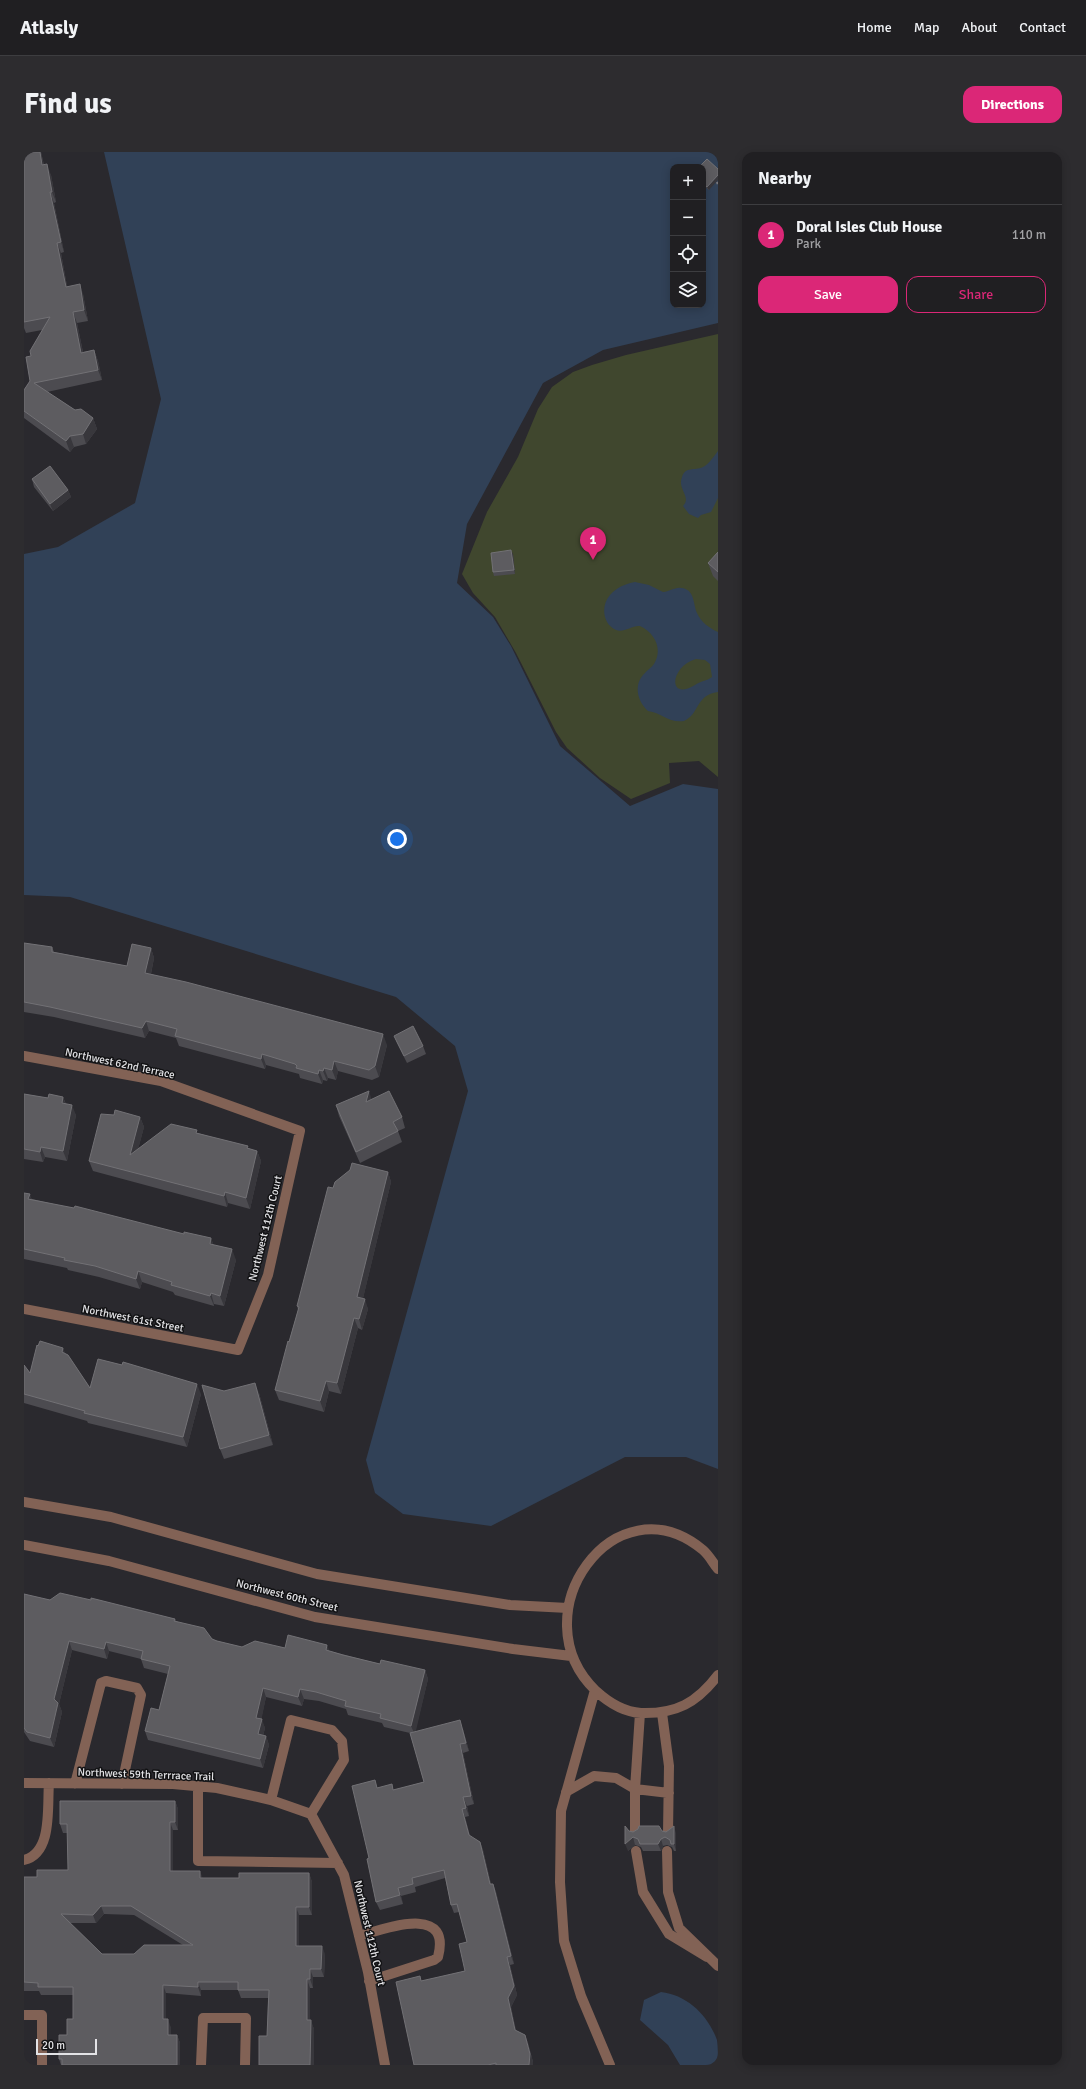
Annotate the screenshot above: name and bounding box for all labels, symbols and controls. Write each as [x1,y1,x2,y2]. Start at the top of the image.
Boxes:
text: Atlasly [20,16,78,40]
text: Home [857,19,892,36]
text: Map [914,19,939,36]
text: About [961,19,997,36]
text: Contact [1019,19,1066,36]
button: Directions [963,86,1062,123]
text: Find us [24,87,112,121]
map controls [670,164,706,308]
button: + [670,164,706,200]
text: Nearby [758,168,811,189]
button: − [670,200,706,236]
text: Doral Isles Club House [796,218,942,236]
text: 1 [767,227,775,243]
text: 110 m [1012,227,1046,243]
button: locate [670,236,706,272]
text: Park [796,236,821,252]
button: layers [670,272,706,308]
button: Save [758,276,898,313]
button: Share [906,276,1046,313]
pin: 1 [580,527,606,560]
your location [387,829,407,849]
street label: Northwest 62nd Terrace [64,1046,176,1081]
street label: Northwest 112th Court [246,1174,285,1282]
street label: Northwest 61st Street [81,1302,185,1335]
street label: Northwest 60th Street [235,1577,339,1614]
street label: Northwest 59th Terrrace Trail [77,1766,215,1783]
street label: Northwest 112th Court [351,1879,388,1987]
scale bar [36,2037,97,2056]
text: 20 m [42,2039,65,2052]

